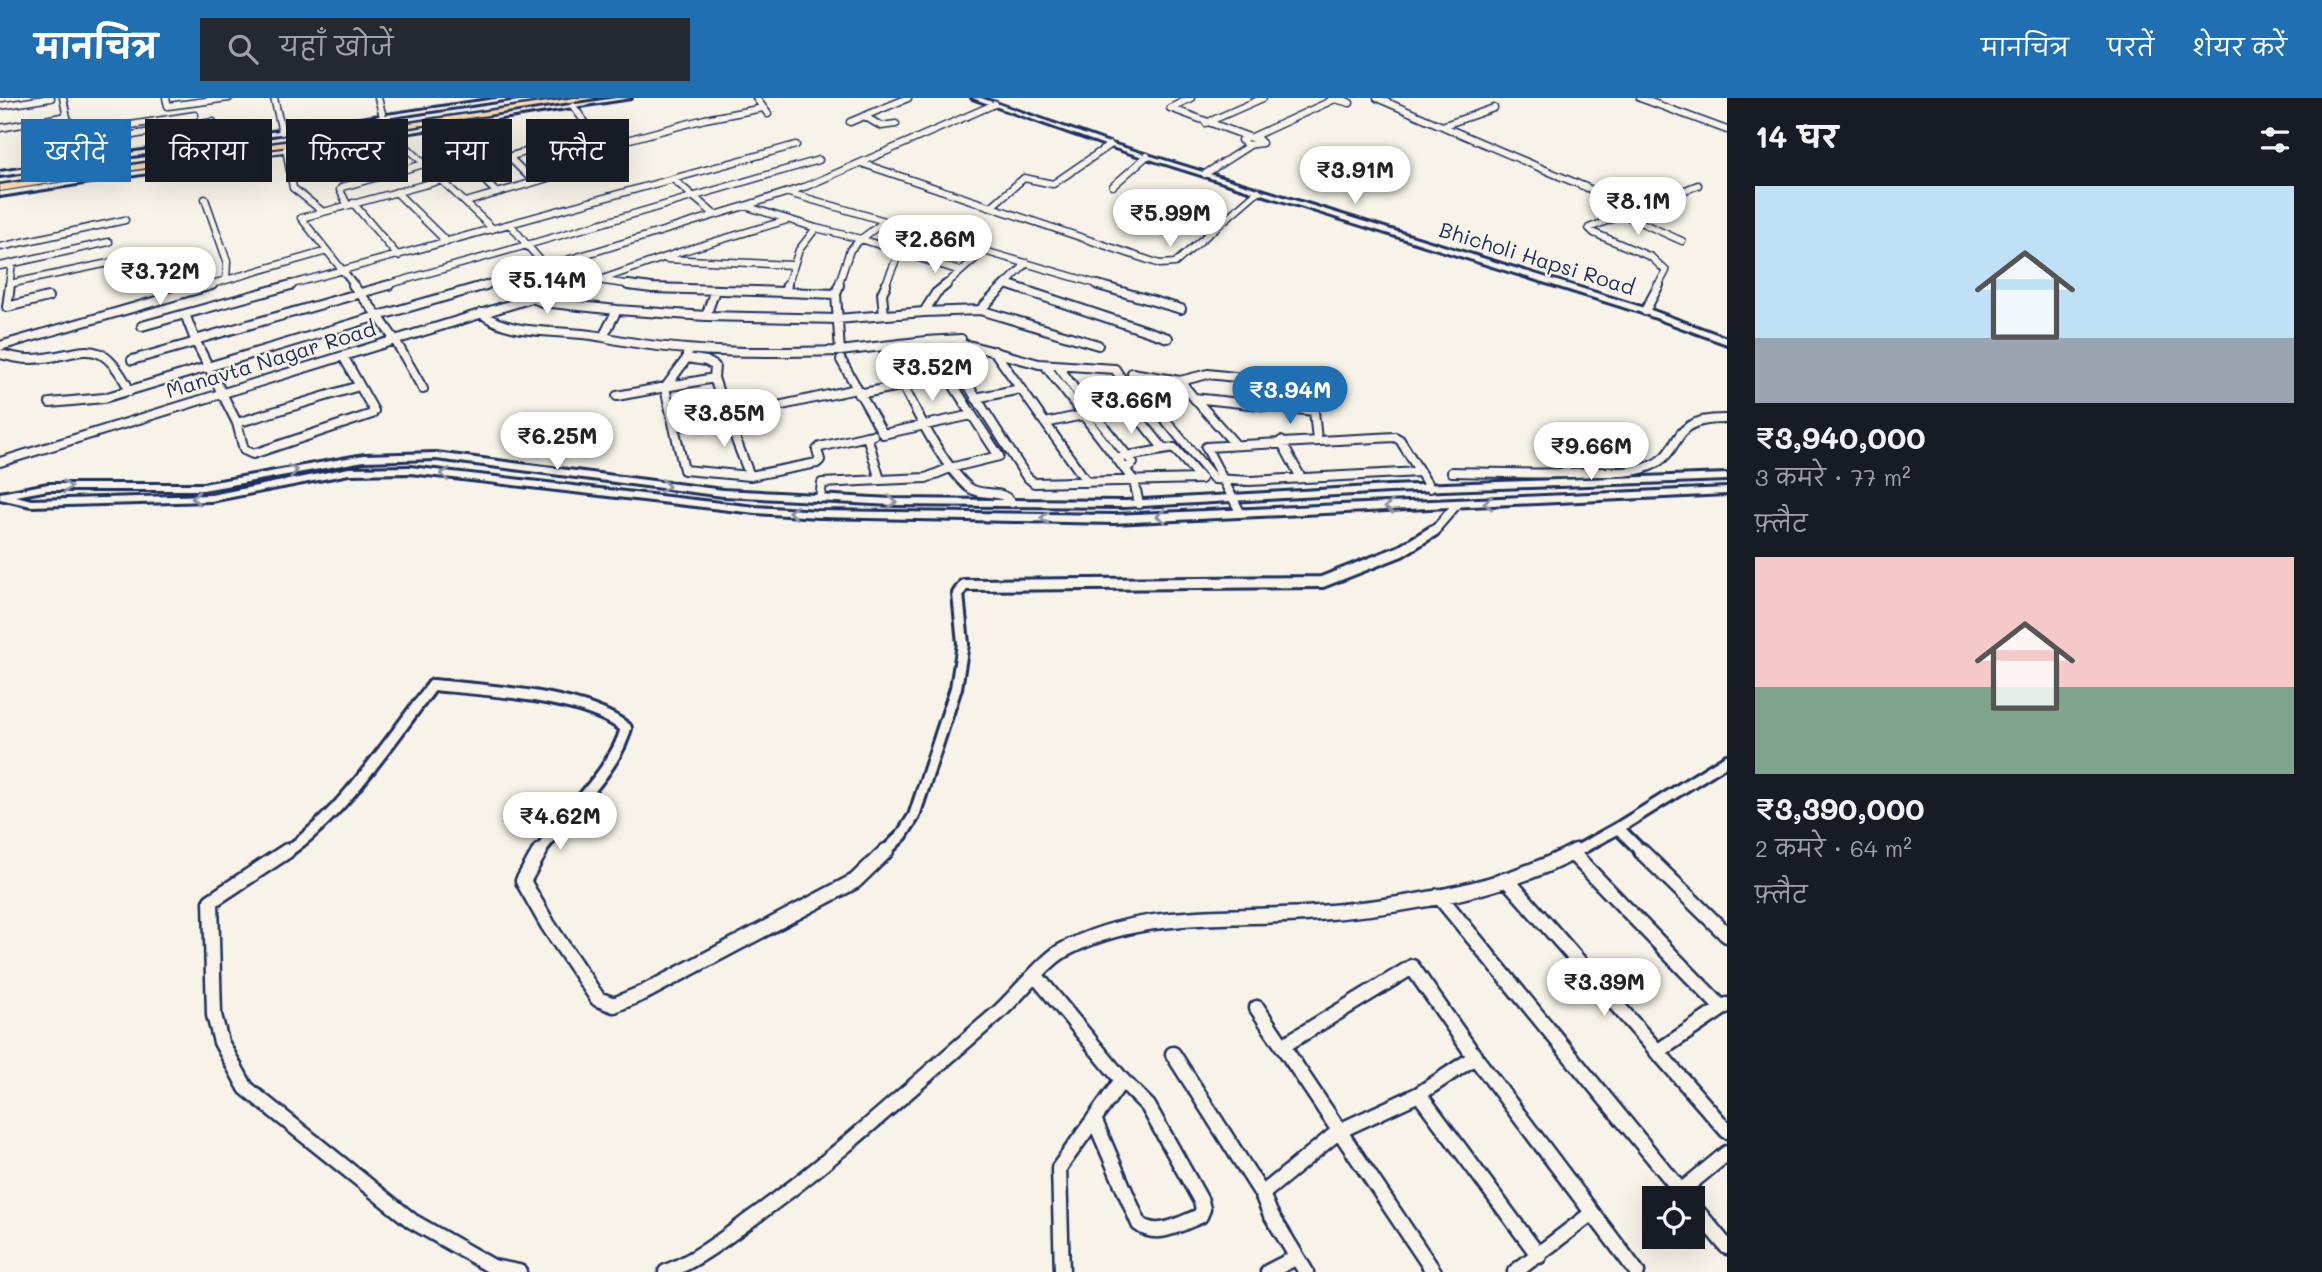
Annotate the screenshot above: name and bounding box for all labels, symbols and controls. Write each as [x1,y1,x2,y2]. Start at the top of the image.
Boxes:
search box [200,18,690,81]
text: मानचित्र [35,23,158,66]
text: यहाँ खोजें [280,29,393,63]
icon: search [224,30,262,68]
text: मानचित्र [1981,31,2069,62]
text: परतें [2107,31,2154,62]
text: शेयर करें [2192,31,2287,62]
text: 14 घर [1755,116,1838,156]
chip: खरीदें [21,119,131,182]
chip: किराया [145,119,272,182]
chip: फ़िल्टर [286,119,408,182]
chip: नया [422,119,512,182]
chip: फ़्लैट [526,119,629,182]
icon: filters [2256,121,2294,159]
pin: ₹3.91M [1298,146,1412,206]
text: ₹3.91M [1316,154,1394,184]
pin: ₹8.1M [1589,178,1687,237]
text: ₹8.1M [1605,185,1671,215]
pin: ₹5.99M [1113,190,1227,249]
text: ₹5.99M [1129,197,1211,227]
street label: Bhicholi Hapsi Road [1436,215,1638,300]
pin: ₹2.86M [878,216,992,275]
text: ₹2.86M [894,223,976,253]
icon: home [1962,232,2088,358]
pin: ₹3.72M [103,248,217,307]
text: ₹3.72M [120,255,200,285]
pin: ₹5.14M [490,256,604,316]
text: ₹5.14M [507,264,587,294]
street label: Manavta Nagar Road [162,314,379,403]
pin: ₹3.52M [875,344,989,403]
text: ₹3.52M [891,351,973,381]
pin: ₹3.94M [1233,366,1347,426]
text: ₹3.94M [1248,374,1332,404]
pin: ₹3.66M [1074,376,1188,436]
text: ₹3.66M [1090,384,1172,414]
pin: ₹3.85M [667,390,781,449]
text: ₹3.85M [683,397,765,427]
pin: ₹6.25M [500,412,614,472]
text: ₹3,940,000 [1755,417,1926,457]
text: ₹6.25M [516,420,598,450]
pin: ₹9.66M [1534,422,1648,482]
text: ₹9.66M [1550,430,1632,460]
text: 3 कमरे · 77 m² [1755,462,1911,492]
one-way arrow [288,464,299,479]
one-way arrow [439,467,451,482]
one-way arrow [659,478,671,493]
one-way arrow [63,479,73,495]
one-way arrow [190,491,201,506]
one-way arrow [887,494,898,509]
one-way arrow [1482,495,1493,510]
one-way arrow [1383,500,1394,515]
one-way arrow [787,505,798,520]
text: फ़्लैट [1755,508,1807,538]
one-way arrow [1156,509,1167,524]
one-way arrow [1039,510,1050,525]
icon: home [1962,603,2088,729]
text: ₹3,390,000 [1755,788,1924,828]
pin: ₹4.62M [503,792,617,852]
text: ₹4.62M [519,800,601,830]
text: 2 कमरे · 64 m² [1755,833,1912,863]
text: फ़्लैट [1755,879,1807,909]
pin: ₹3.39M [1547,958,1661,1018]
text: ₹3.39M [1563,966,1645,996]
map controls [1642,1186,1705,1249]
button: locate [1642,1186,1705,1249]

